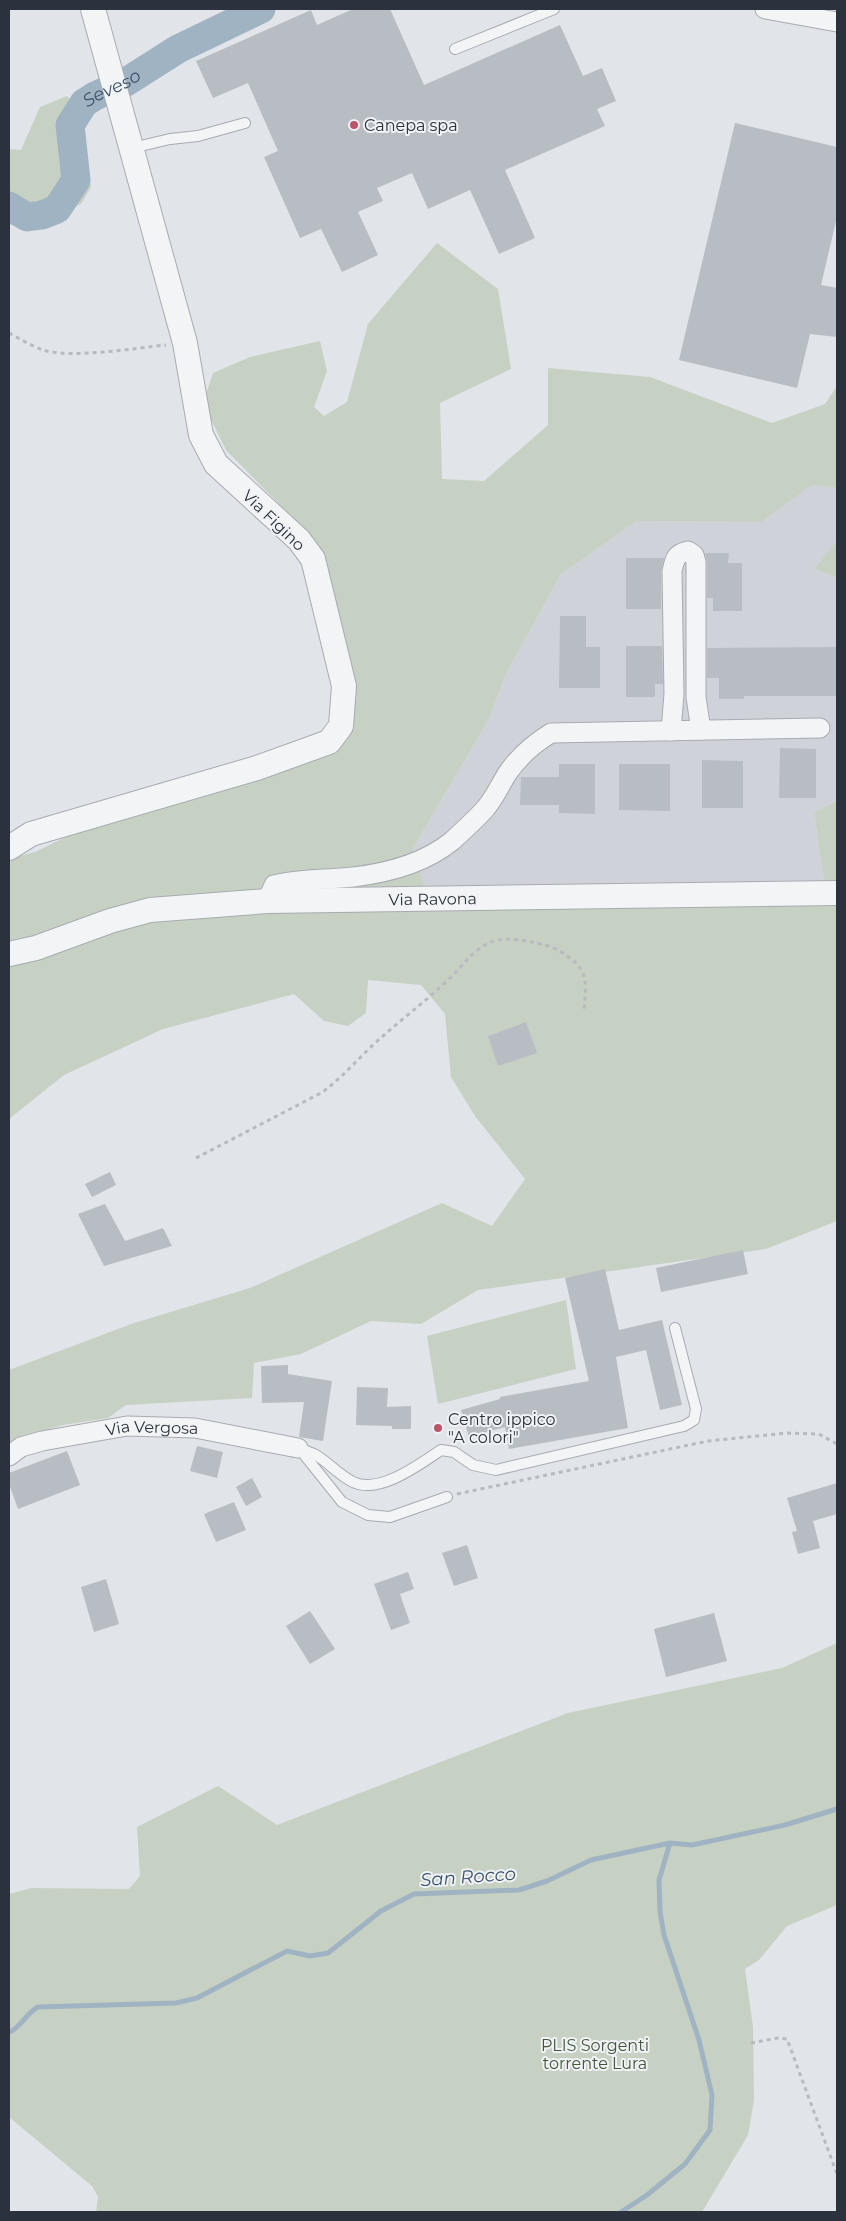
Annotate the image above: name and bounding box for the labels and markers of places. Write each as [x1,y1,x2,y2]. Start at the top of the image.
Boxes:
place label: Canepa spa [364,116,458,135]
marker: Canepa spa [348,119,360,131]
place label: Centro ippico "A colori" [448,1410,556,1447]
marker: Centro ippico "A colori" [432,1422,444,1434]

